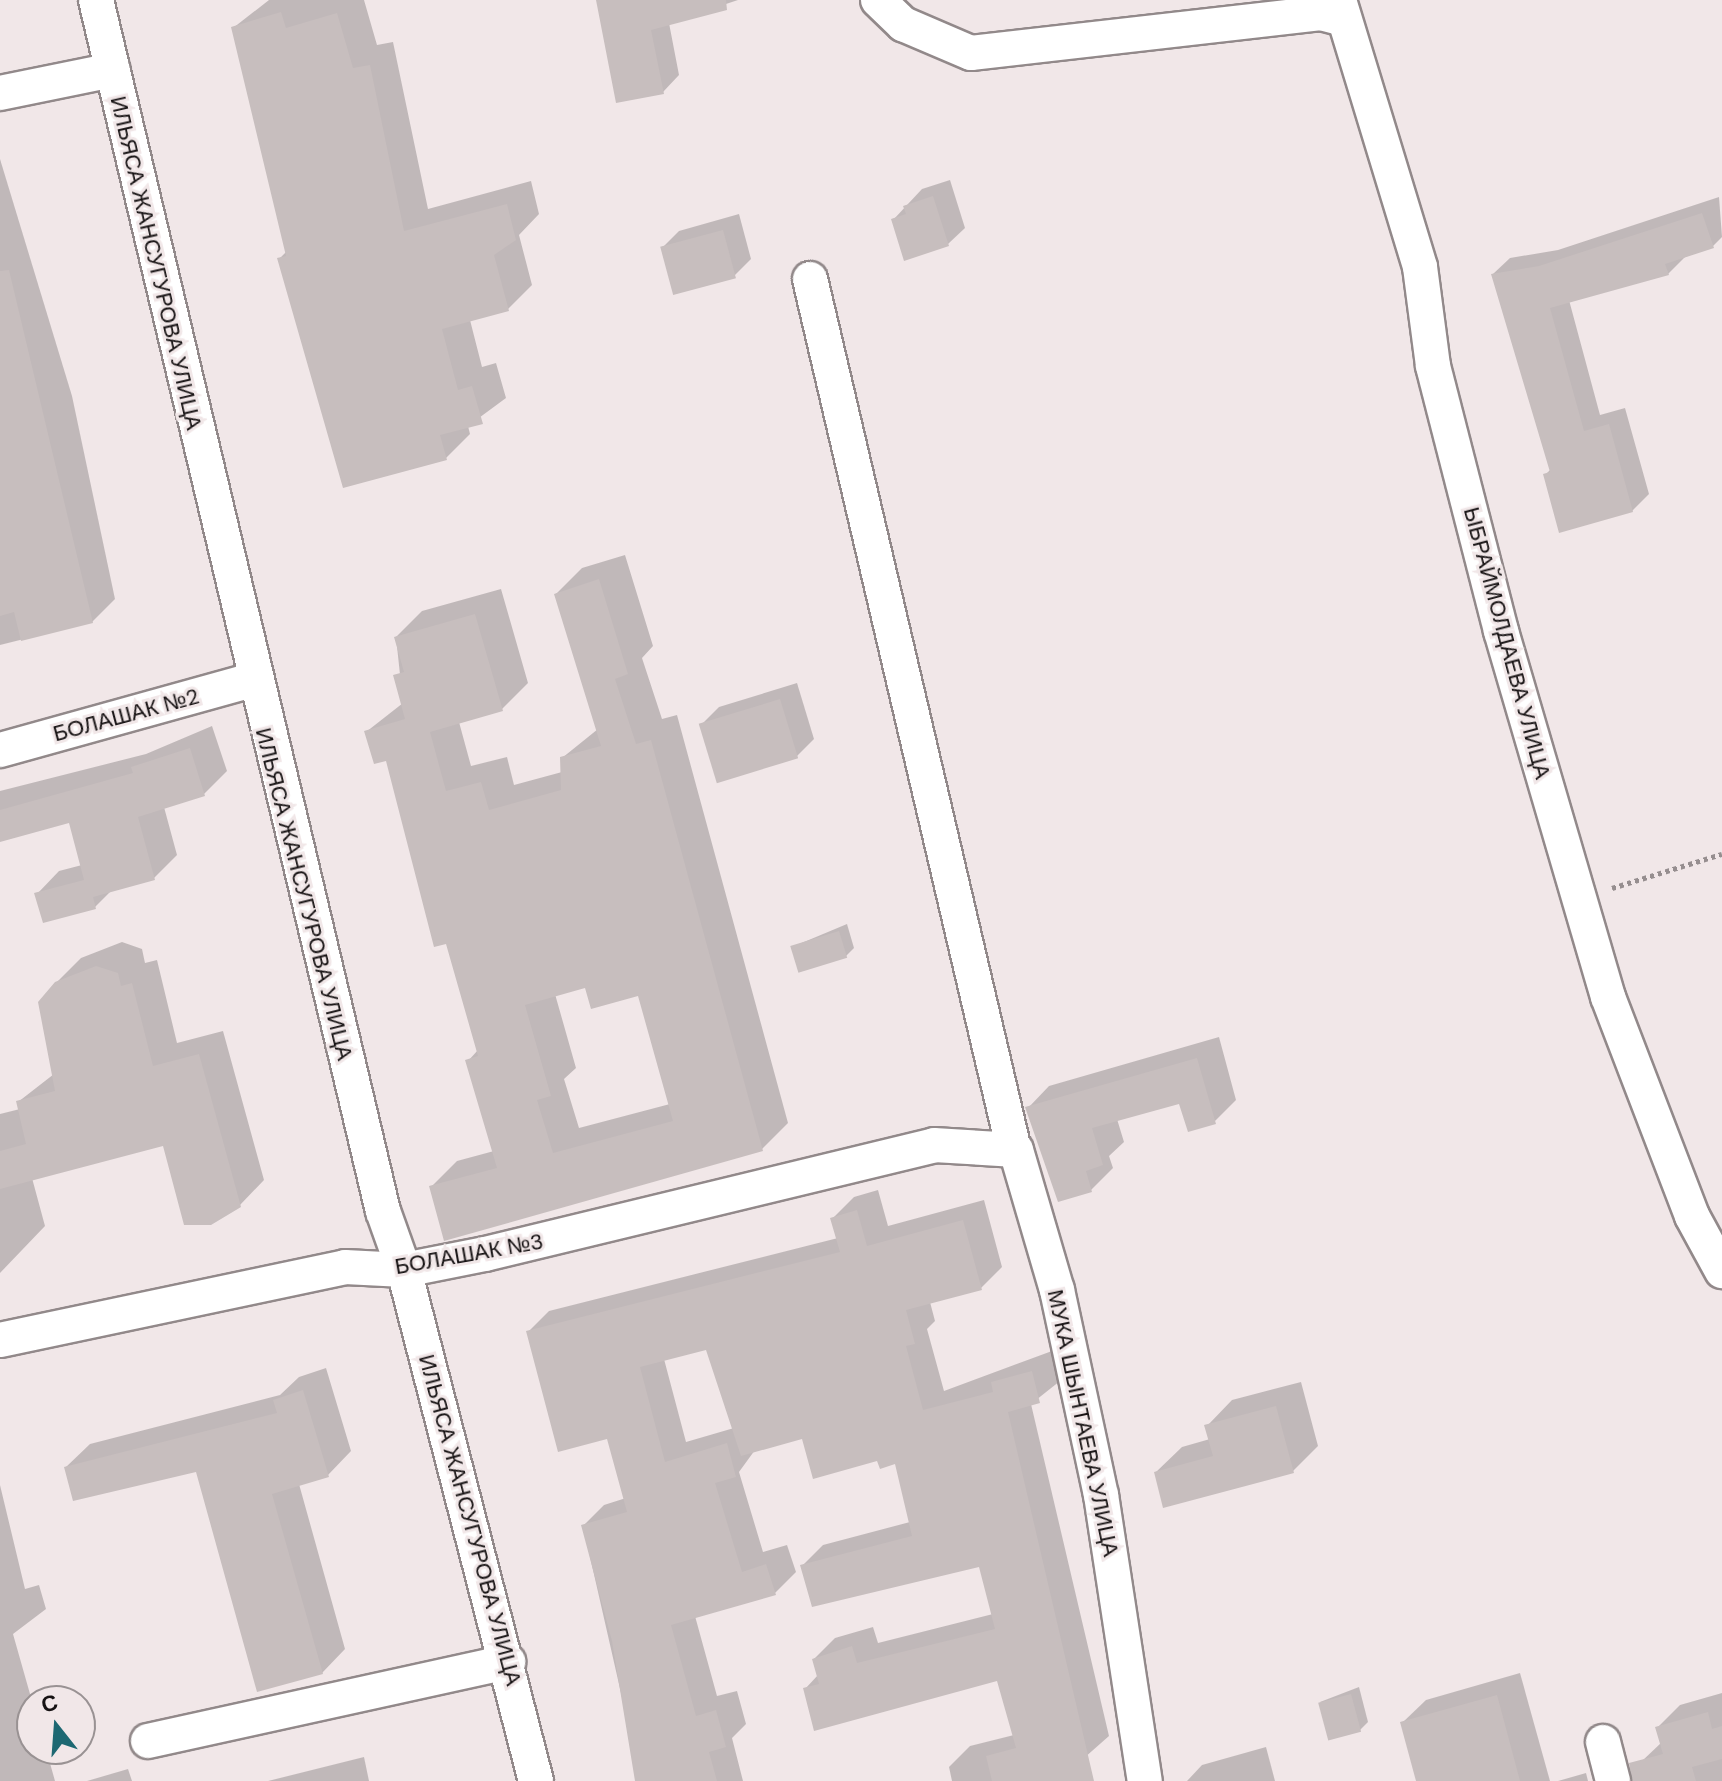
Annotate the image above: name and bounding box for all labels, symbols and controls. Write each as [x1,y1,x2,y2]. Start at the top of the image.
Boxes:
street label: ИЛЬЯСА ЖАНСУГУРОВА УЛИЦА [105,94,207,432]
street label: ЫБРАЙМОЛДАЕВА УЛИЦА [1458,504,1556,782]
street label: БОЛАШАК №2 [50,683,202,747]
street label: ИЛЬЯСА ЖАНСУГУРОВА УЛИЦА [250,725,358,1063]
street label: БОЛАШАК №3 [393,1228,545,1280]
street label: МУКА ШЫНТАЕВА УЛИЦА [1042,1287,1124,1559]
street label: ИЛЬЯСА ЖАНСУГУРОВА УЛИЦА [413,1352,527,1688]
north arrow [16,1685,96,1765]
text: С [38,1687,61,1720]

